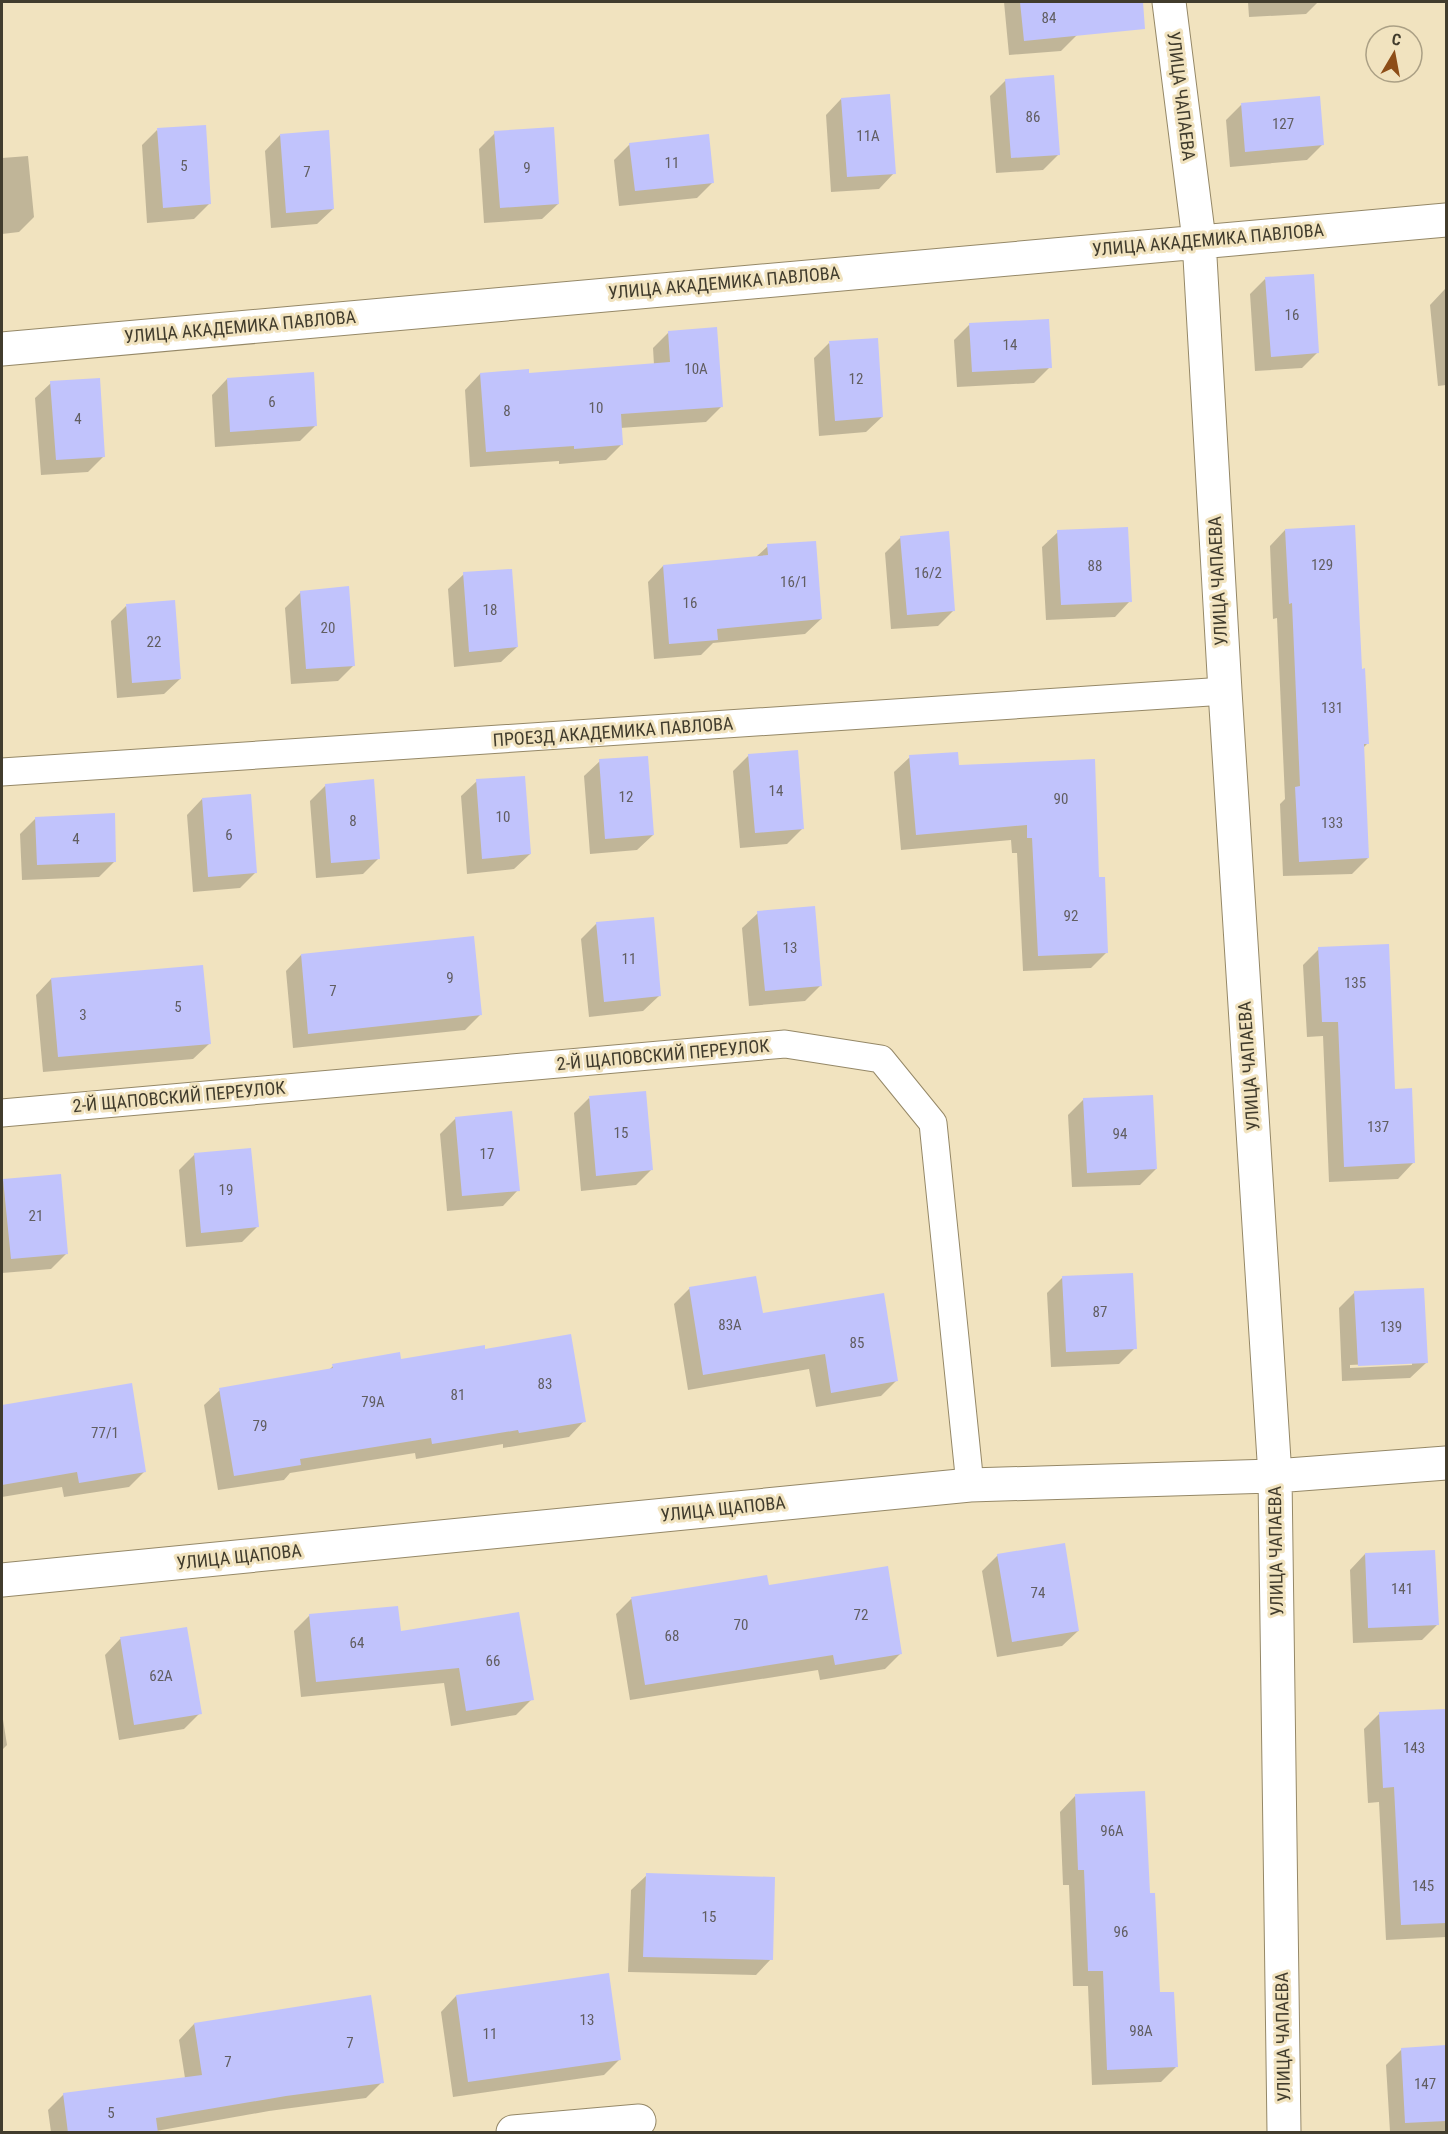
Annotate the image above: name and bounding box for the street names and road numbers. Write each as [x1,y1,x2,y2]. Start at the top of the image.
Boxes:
street label: УЛИЦА ЧАПАЕВА [1163,30,1200,162]
street label: УЛИЦА АКАДЕМИКА ПАВЛОВА [1091,219,1325,260]
street label: УЛИЦА АКАДЕМИКА ПАВЛОВА [607,262,841,303]
street label: УЛИЦА АКАДЕМИКА ПАВЛОВА [123,306,357,347]
street label: УЛИЦА ЧАПАЕВА [1204,515,1231,646]
street label: ПРОЕЗД АКАДЕМИКА ПАВЛОВА [492,713,734,750]
street label: УЛИЦА ЧАПАЕВА [1233,1000,1264,1132]
street label: 2-Й ЩАПОВСКИЙ ПЕРЕУЛОК [556,1035,770,1074]
street label: 2-Й ЩАПОВСКИЙ ПЕРЕУЛОК [72,1077,286,1116]
street label: УЛИЦА ЧАПАЕВА [1264,1485,1287,1616]
street label: УЛИЦА ЩАПОВА [659,1491,787,1526]
street label: УЛИЦА ЩАПОВА [175,1539,303,1574]
street label: УЛИЦА ЧАПАЕВА [1271,1971,1294,2102]

